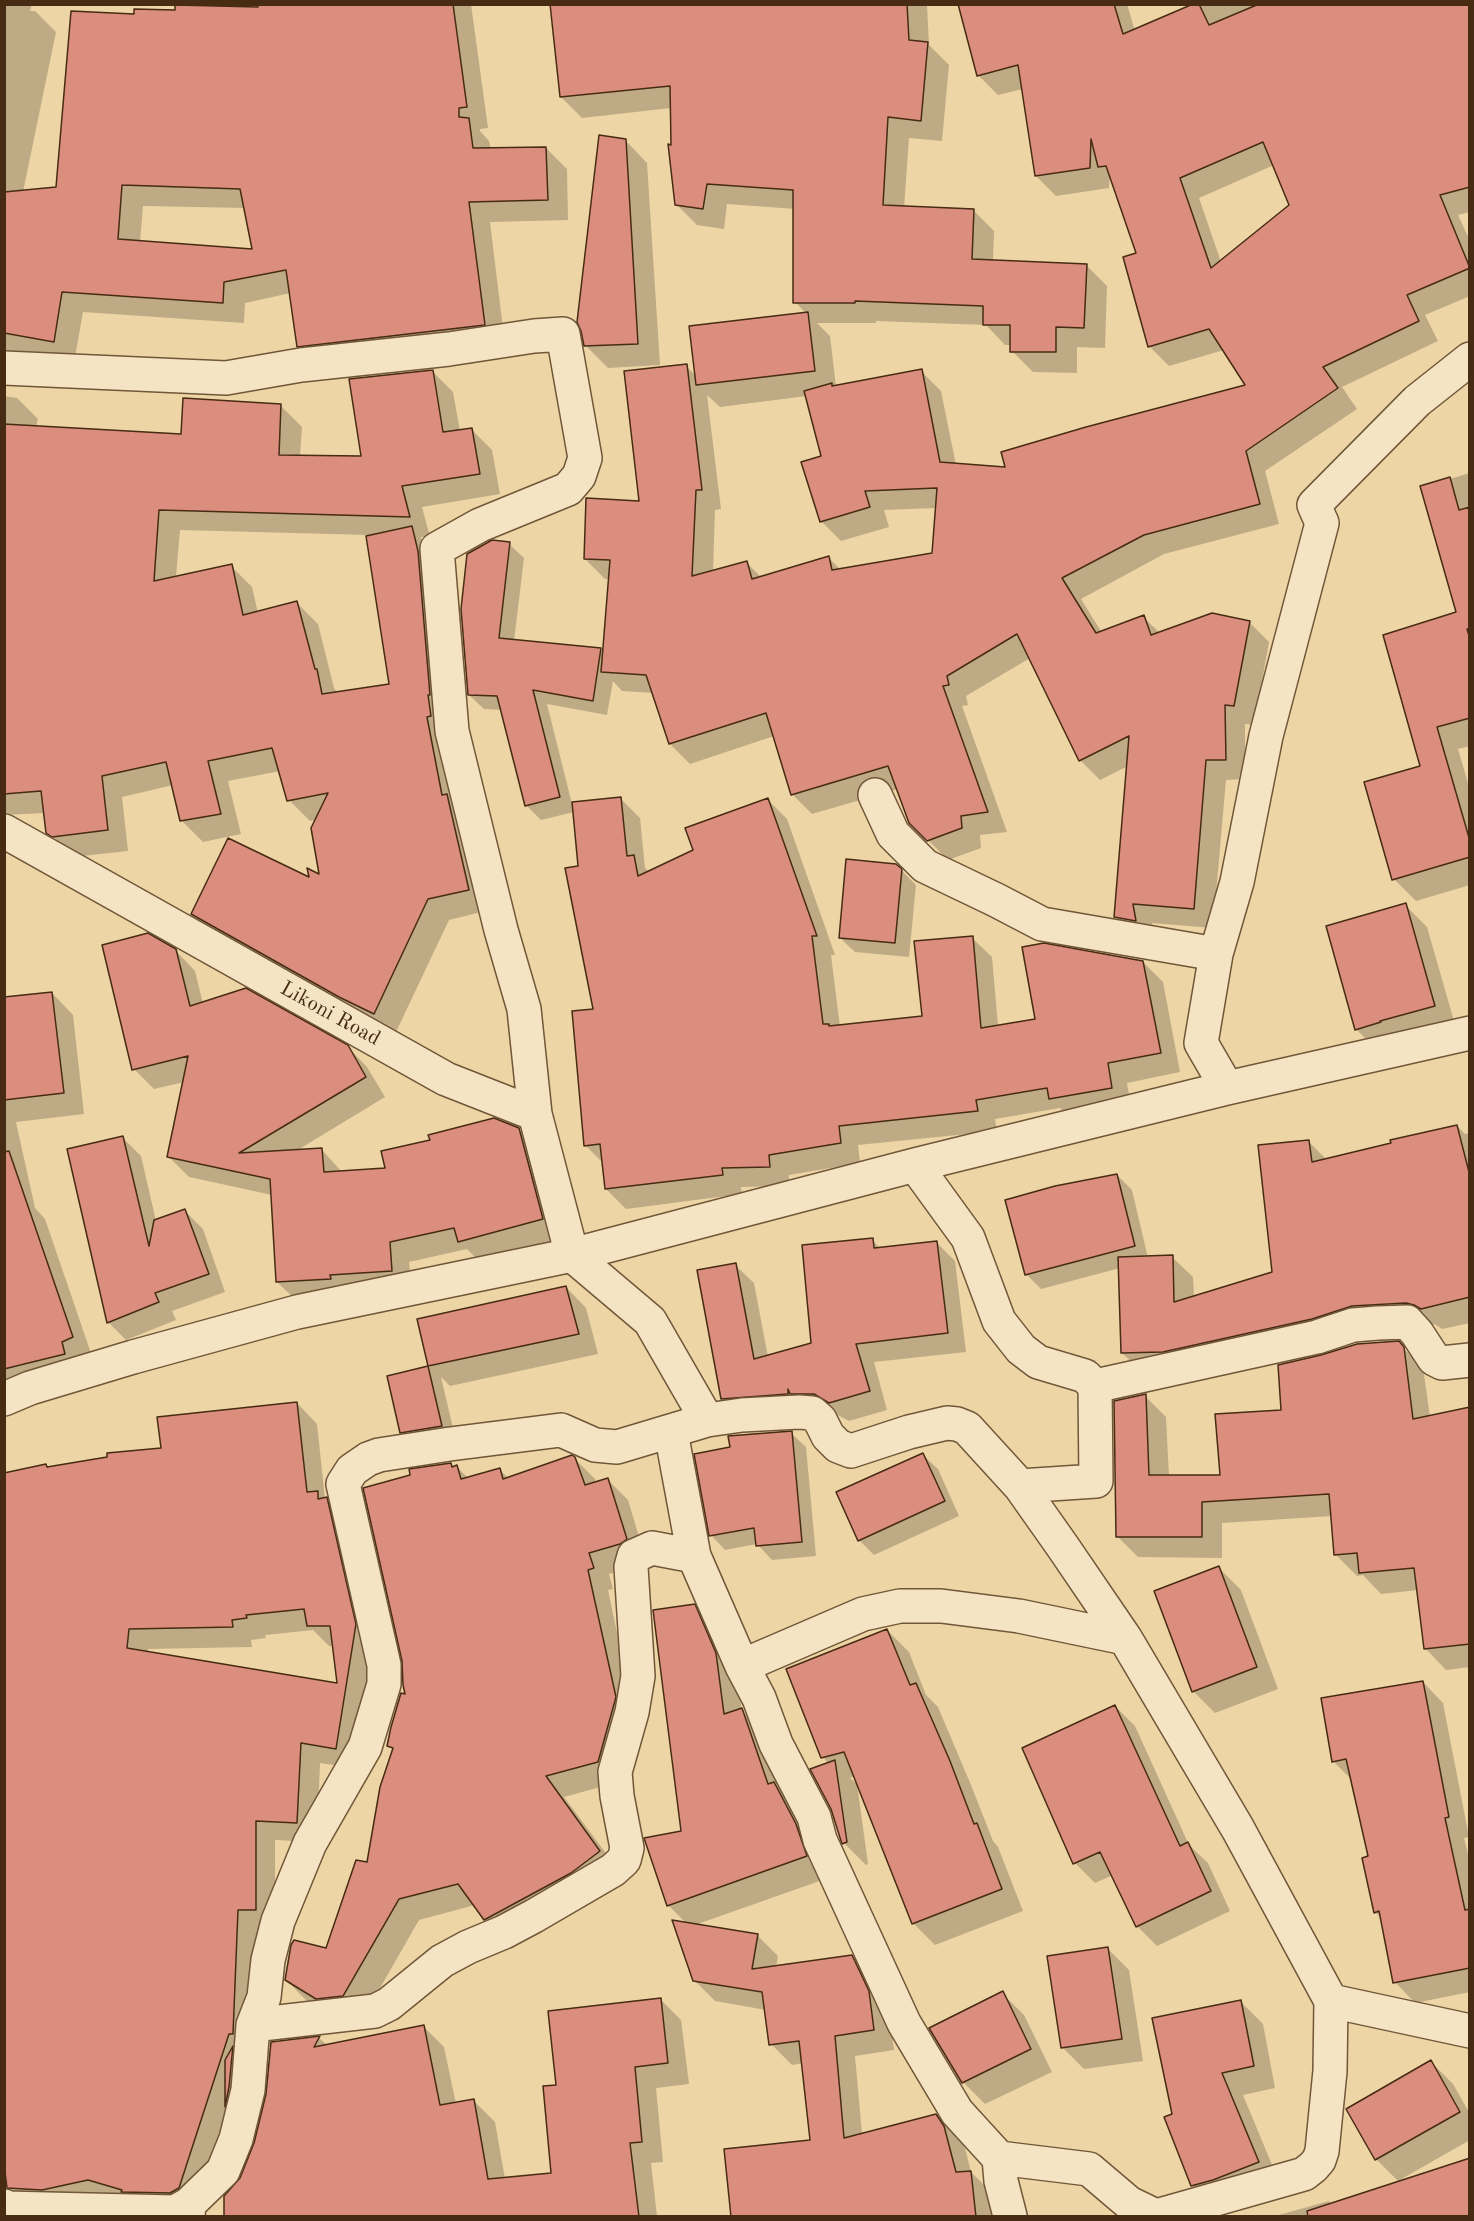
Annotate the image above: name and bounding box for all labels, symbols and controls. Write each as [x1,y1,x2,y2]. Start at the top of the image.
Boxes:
street label: Likoni Road [275,976,385,1052]

